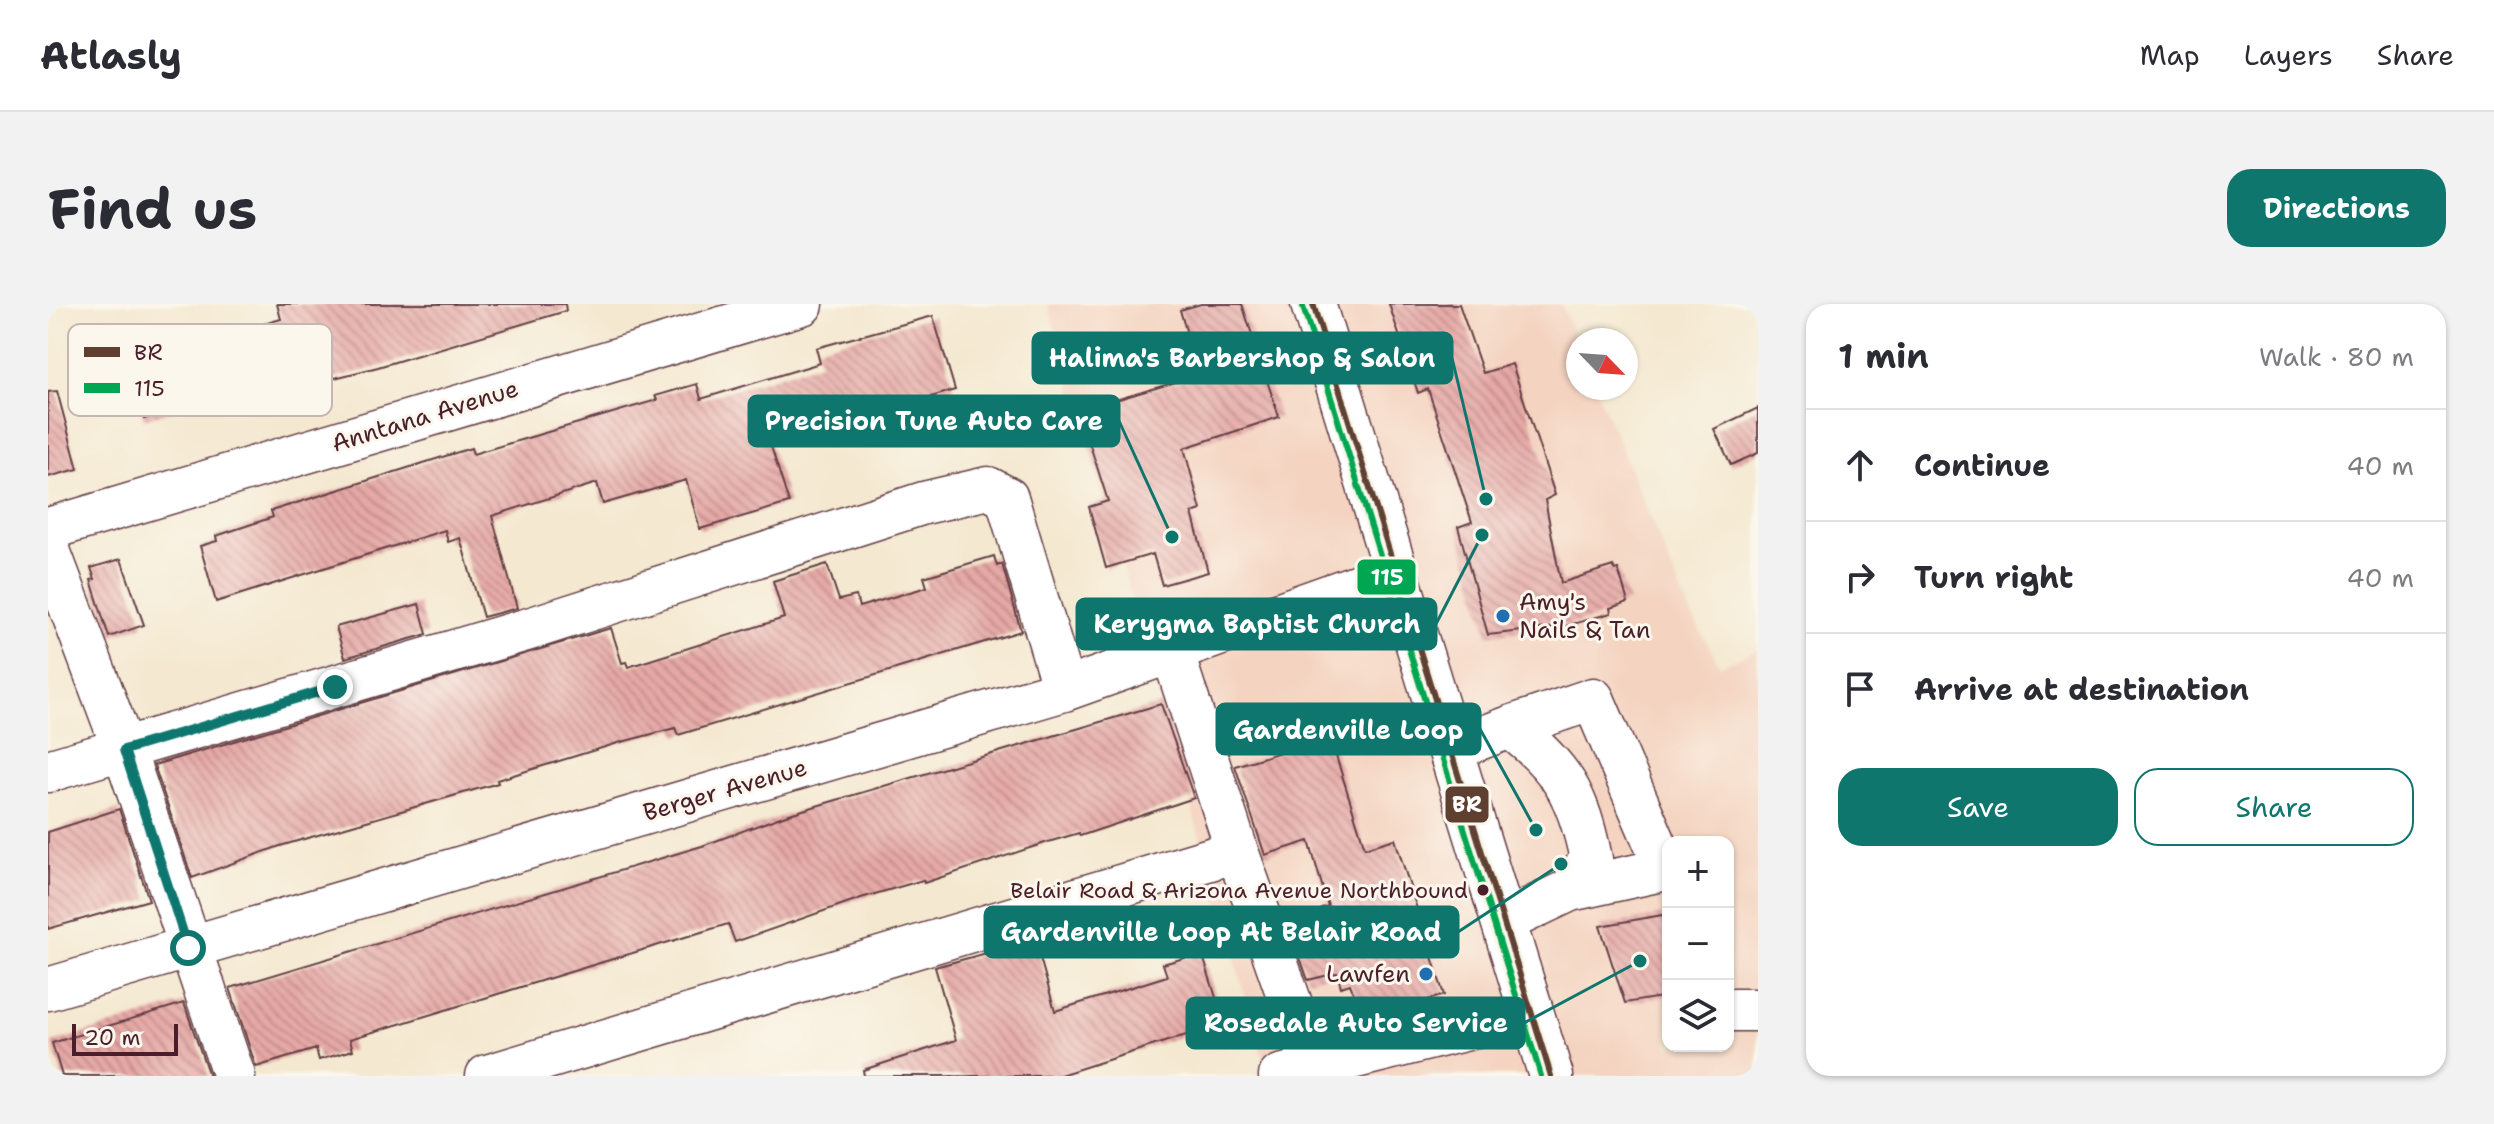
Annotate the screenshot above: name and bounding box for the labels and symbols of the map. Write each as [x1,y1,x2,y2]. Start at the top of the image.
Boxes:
legend [68,324,332,416]
north arrow [1566,328,1638,400]
callout: Halima's Barbershop & Salon [1033,333,1452,383]
text: BR [134,338,163,367]
text: Halima's Barbershop & Salon [1049,340,1435,375]
street label: Anntana Avenue [328,372,522,460]
text: 115 [134,374,165,403]
callout: Precision Tune Auto Care [749,396,1119,446]
text: Precision Tune Auto Care [765,403,1103,438]
line badge: 115 [1356,558,1417,596]
text: 115 [1370,563,1404,592]
place label: Amy's Nails & Tan [1519,586,1650,646]
callout: Kerygma Baptist Church [1077,599,1436,649]
text: Kerygma Baptist Church [1093,606,1421,641]
marker: Amy's Nails & Tan [1494,607,1512,625]
route end [317,669,353,705]
callout: Gardenville Loop [1217,704,1480,754]
text: Gardenville Loop [1233,712,1463,747]
street label: Berger Avenue [639,751,811,829]
line badge: BR [1444,785,1490,824]
text: BR [1452,790,1482,819]
place label: Belair Road & Arizona Avenue Northbound [1010,876,1468,905]
marker: Belair Road & Arizona Avenue Northbound [1475,882,1491,898]
callout: Gardenville Loop At Belair Road [985,907,1458,957]
text: Gardenville Loop At Belair Road [1001,914,1441,949]
route start [170,930,206,966]
place label: Lawfen [1326,958,1410,990]
marker: Lawfen [1417,965,1435,983]
callout: Rosedale Auto Service [1187,998,1524,1048]
text: Rosedale Auto Service [1204,1005,1508,1040]
scale bar [72,1020,178,1056]

